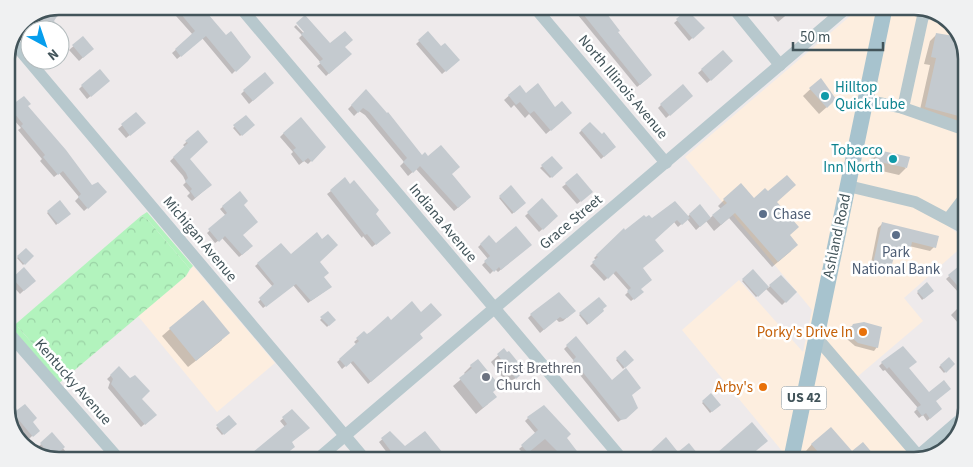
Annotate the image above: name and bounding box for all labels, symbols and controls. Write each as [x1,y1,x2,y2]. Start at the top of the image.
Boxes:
north arrow [20,20,70,70]
scale bar [793,20,883,52]
text: 50 m [800,27,830,48]
street label: North Illinois Avenue [573,30,673,144]
text: N [43,44,63,65]
place label: Hilltop Quick Lube [835,77,905,115]
marker: Hilltop Quick Lube [819,90,831,102]
place label: Tobacco Inn North [823,140,883,178]
marker: Tobacco Inn North [887,153,899,165]
street label: Indiana Avenue [404,179,482,267]
street label: Grace Street [535,189,607,255]
street label: Michigan Avenue [158,192,242,286]
street label: Ashland Road [818,192,856,280]
place label: Chase [773,204,811,225]
marker: Chase [757,208,769,220]
marker: Park National Bank [890,229,902,241]
place label: Park National Bank [852,242,941,280]
place label: Porky's Drive In [757,322,853,343]
marker: Porky's Drive In [857,326,869,338]
street label: Kentucky Avenue [30,334,116,430]
place label: First Brethren Church [496,358,581,396]
marker: First Brethren Church [480,371,492,383]
place label: Arby's [715,377,753,398]
marker: Arby's [757,381,769,393]
road number: US 42 [782,386,826,409]

